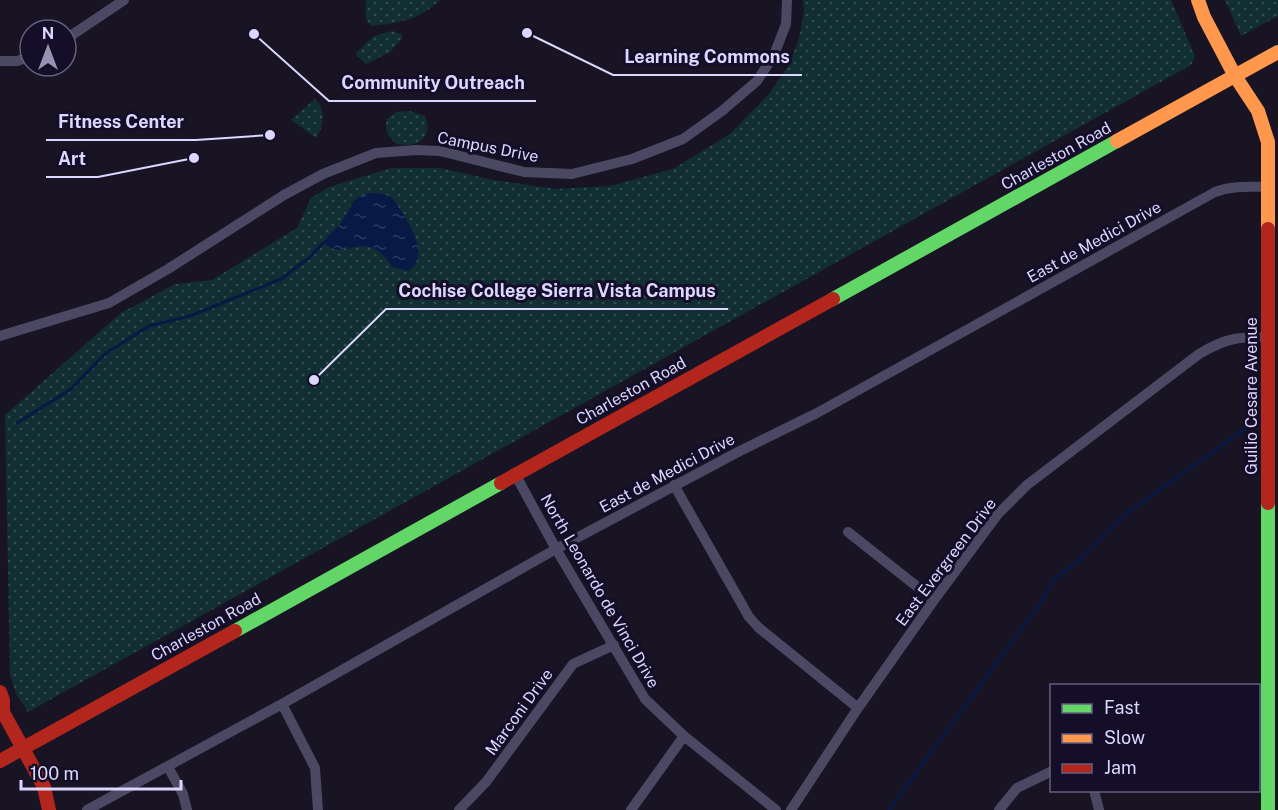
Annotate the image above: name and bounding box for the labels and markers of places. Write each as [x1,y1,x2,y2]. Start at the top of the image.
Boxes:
callout: Learning Commons [613,39,802,75]
callout: Community Outreach [329,65,536,101]
callout: Fitness Center [46,104,196,140]
callout: Art [46,141,98,177]
callout: Cochise College Sierra Vista Campus [386,273,728,309]

